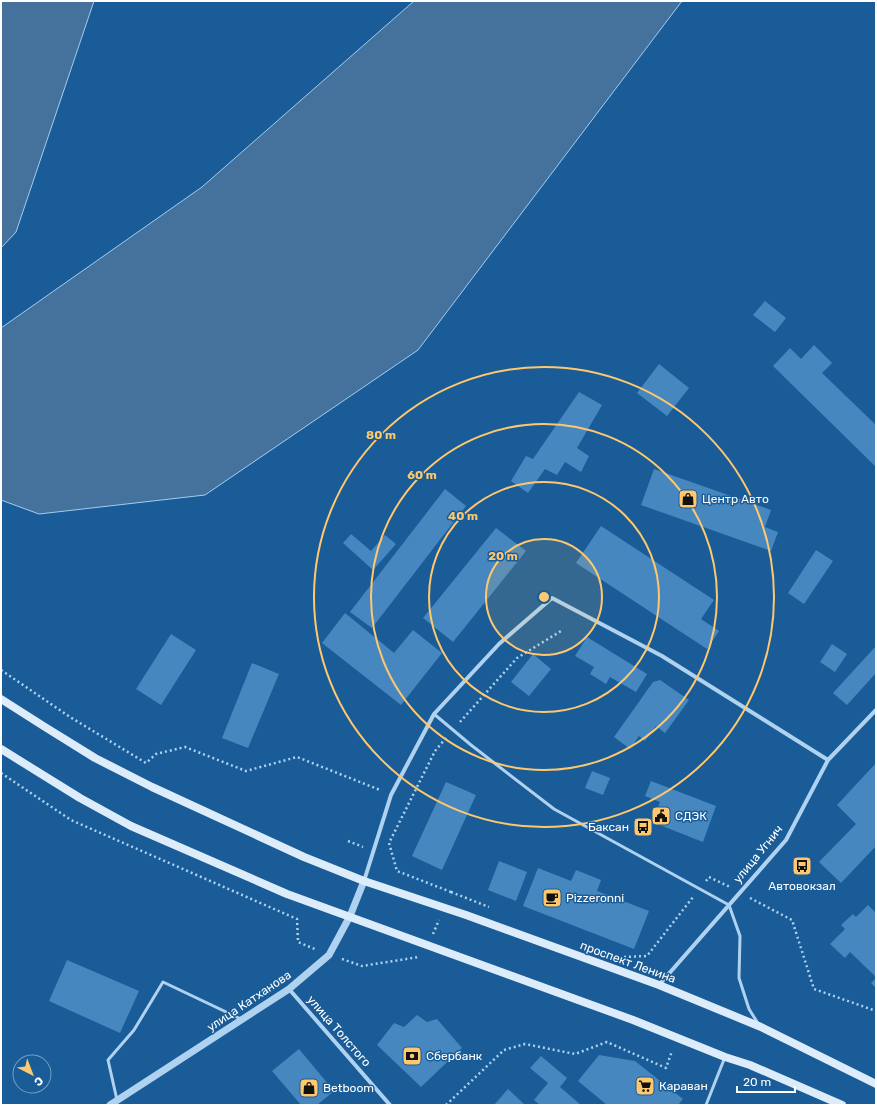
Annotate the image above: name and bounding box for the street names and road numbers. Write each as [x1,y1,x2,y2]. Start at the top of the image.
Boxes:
street label: улица Угнич [730,822,786,886]
street label: проспект Ленина [578,938,678,986]
street label: улица Катханова [204,968,294,1034]
street label: улица Толстого [304,993,374,1070]

